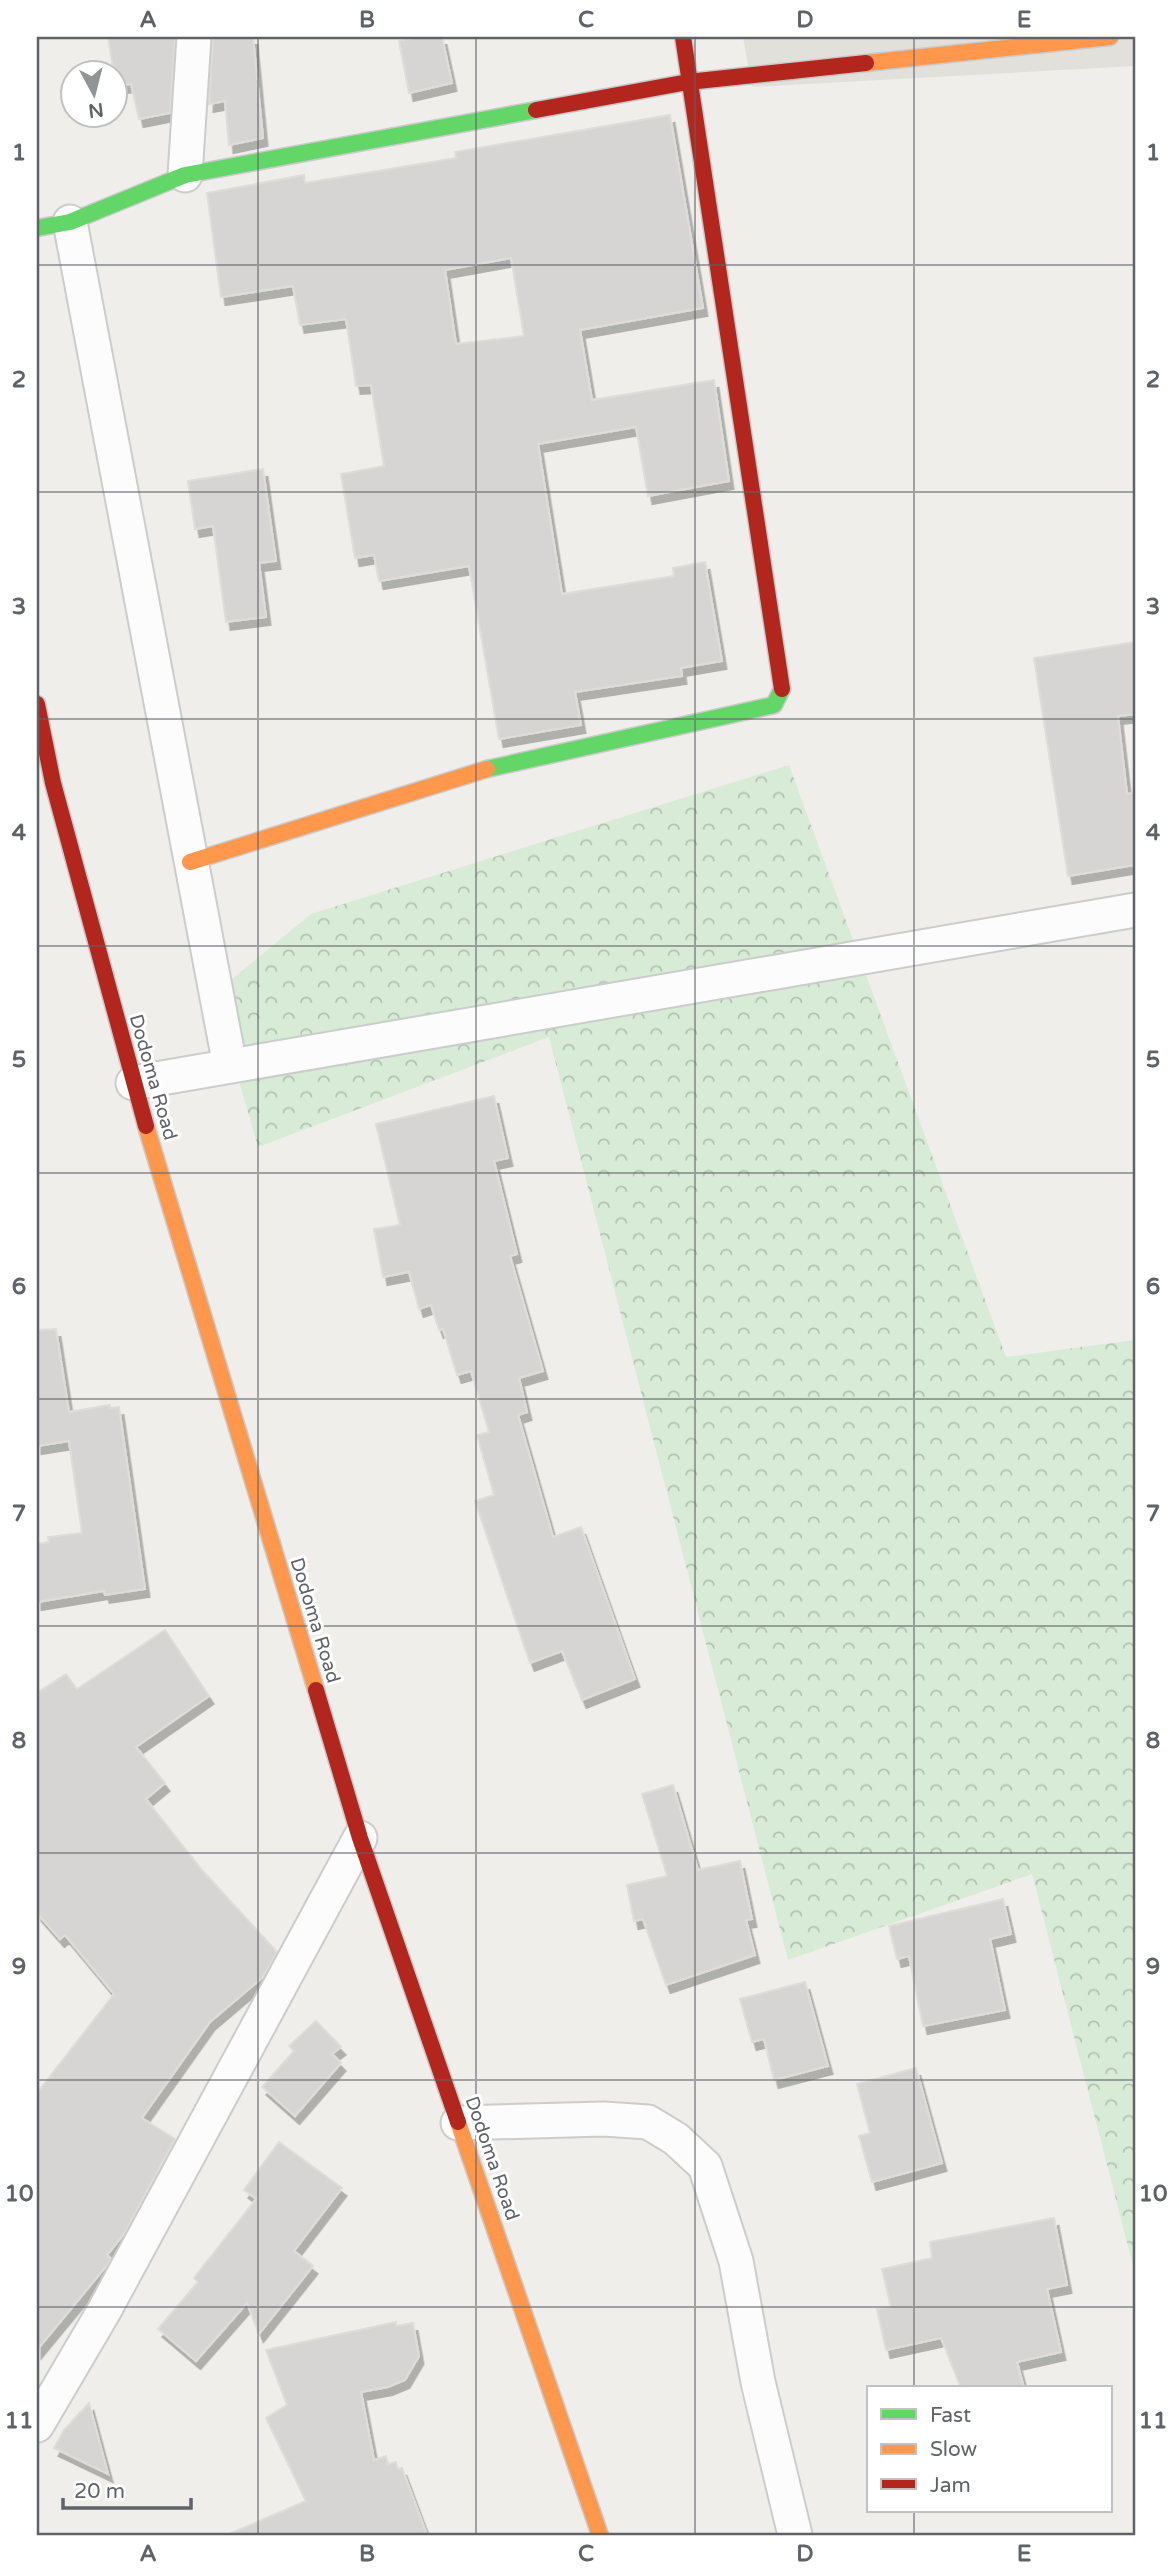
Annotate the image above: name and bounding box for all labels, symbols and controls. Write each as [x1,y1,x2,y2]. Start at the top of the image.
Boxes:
text: A [139,6,157,34]
text: B [359,6,375,34]
text: C [578,6,594,34]
text: D [796,6,814,34]
text: E [1017,6,1031,34]
north arrow [60,60,130,130]
text: N [87,98,105,122]
text: 1 [12,139,26,167]
text: 1 [1146,139,1160,167]
text: 2 [12,366,26,394]
text: 2 [1146,366,1160,394]
text: 3 [12,593,26,621]
text: 3 [1146,593,1160,621]
text: 4 [12,819,27,847]
text: 4 [1146,819,1161,847]
street label: Dodoma Road [125,1012,182,1143]
text: 5 [12,1046,26,1074]
text: 5 [1146,1046,1160,1074]
text: 6 [12,1273,26,1301]
text: 6 [1146,1273,1160,1301]
text: 7 [12,1500,26,1528]
text: 7 [1146,1500,1160,1528]
street label: Dodoma Road [286,1555,345,1686]
text: 8 [12,1727,26,1755]
text: 8 [1146,1727,1160,1755]
text: 9 [12,1953,26,1981]
text: 9 [1146,1953,1160,1981]
street label: Dodoma Road [461,2093,524,2223]
text: 10 [5,2180,33,2208]
text: 10 [1139,2180,1167,2208]
legend [867,2386,1112,2512]
text: Fast [930,2403,971,2428]
text: 11 [5,2407,33,2435]
text: 11 [1139,2407,1167,2435]
text: Slow [930,2437,978,2462]
scale bar [63,2467,191,2511]
text: Jam [930,2473,971,2498]
text: 20 m [74,2479,125,2504]
text: A [139,2540,157,2568]
text: B [359,2540,375,2568]
text: C [578,2540,594,2568]
text: D [796,2540,814,2568]
text: E [1017,2540,1031,2568]

